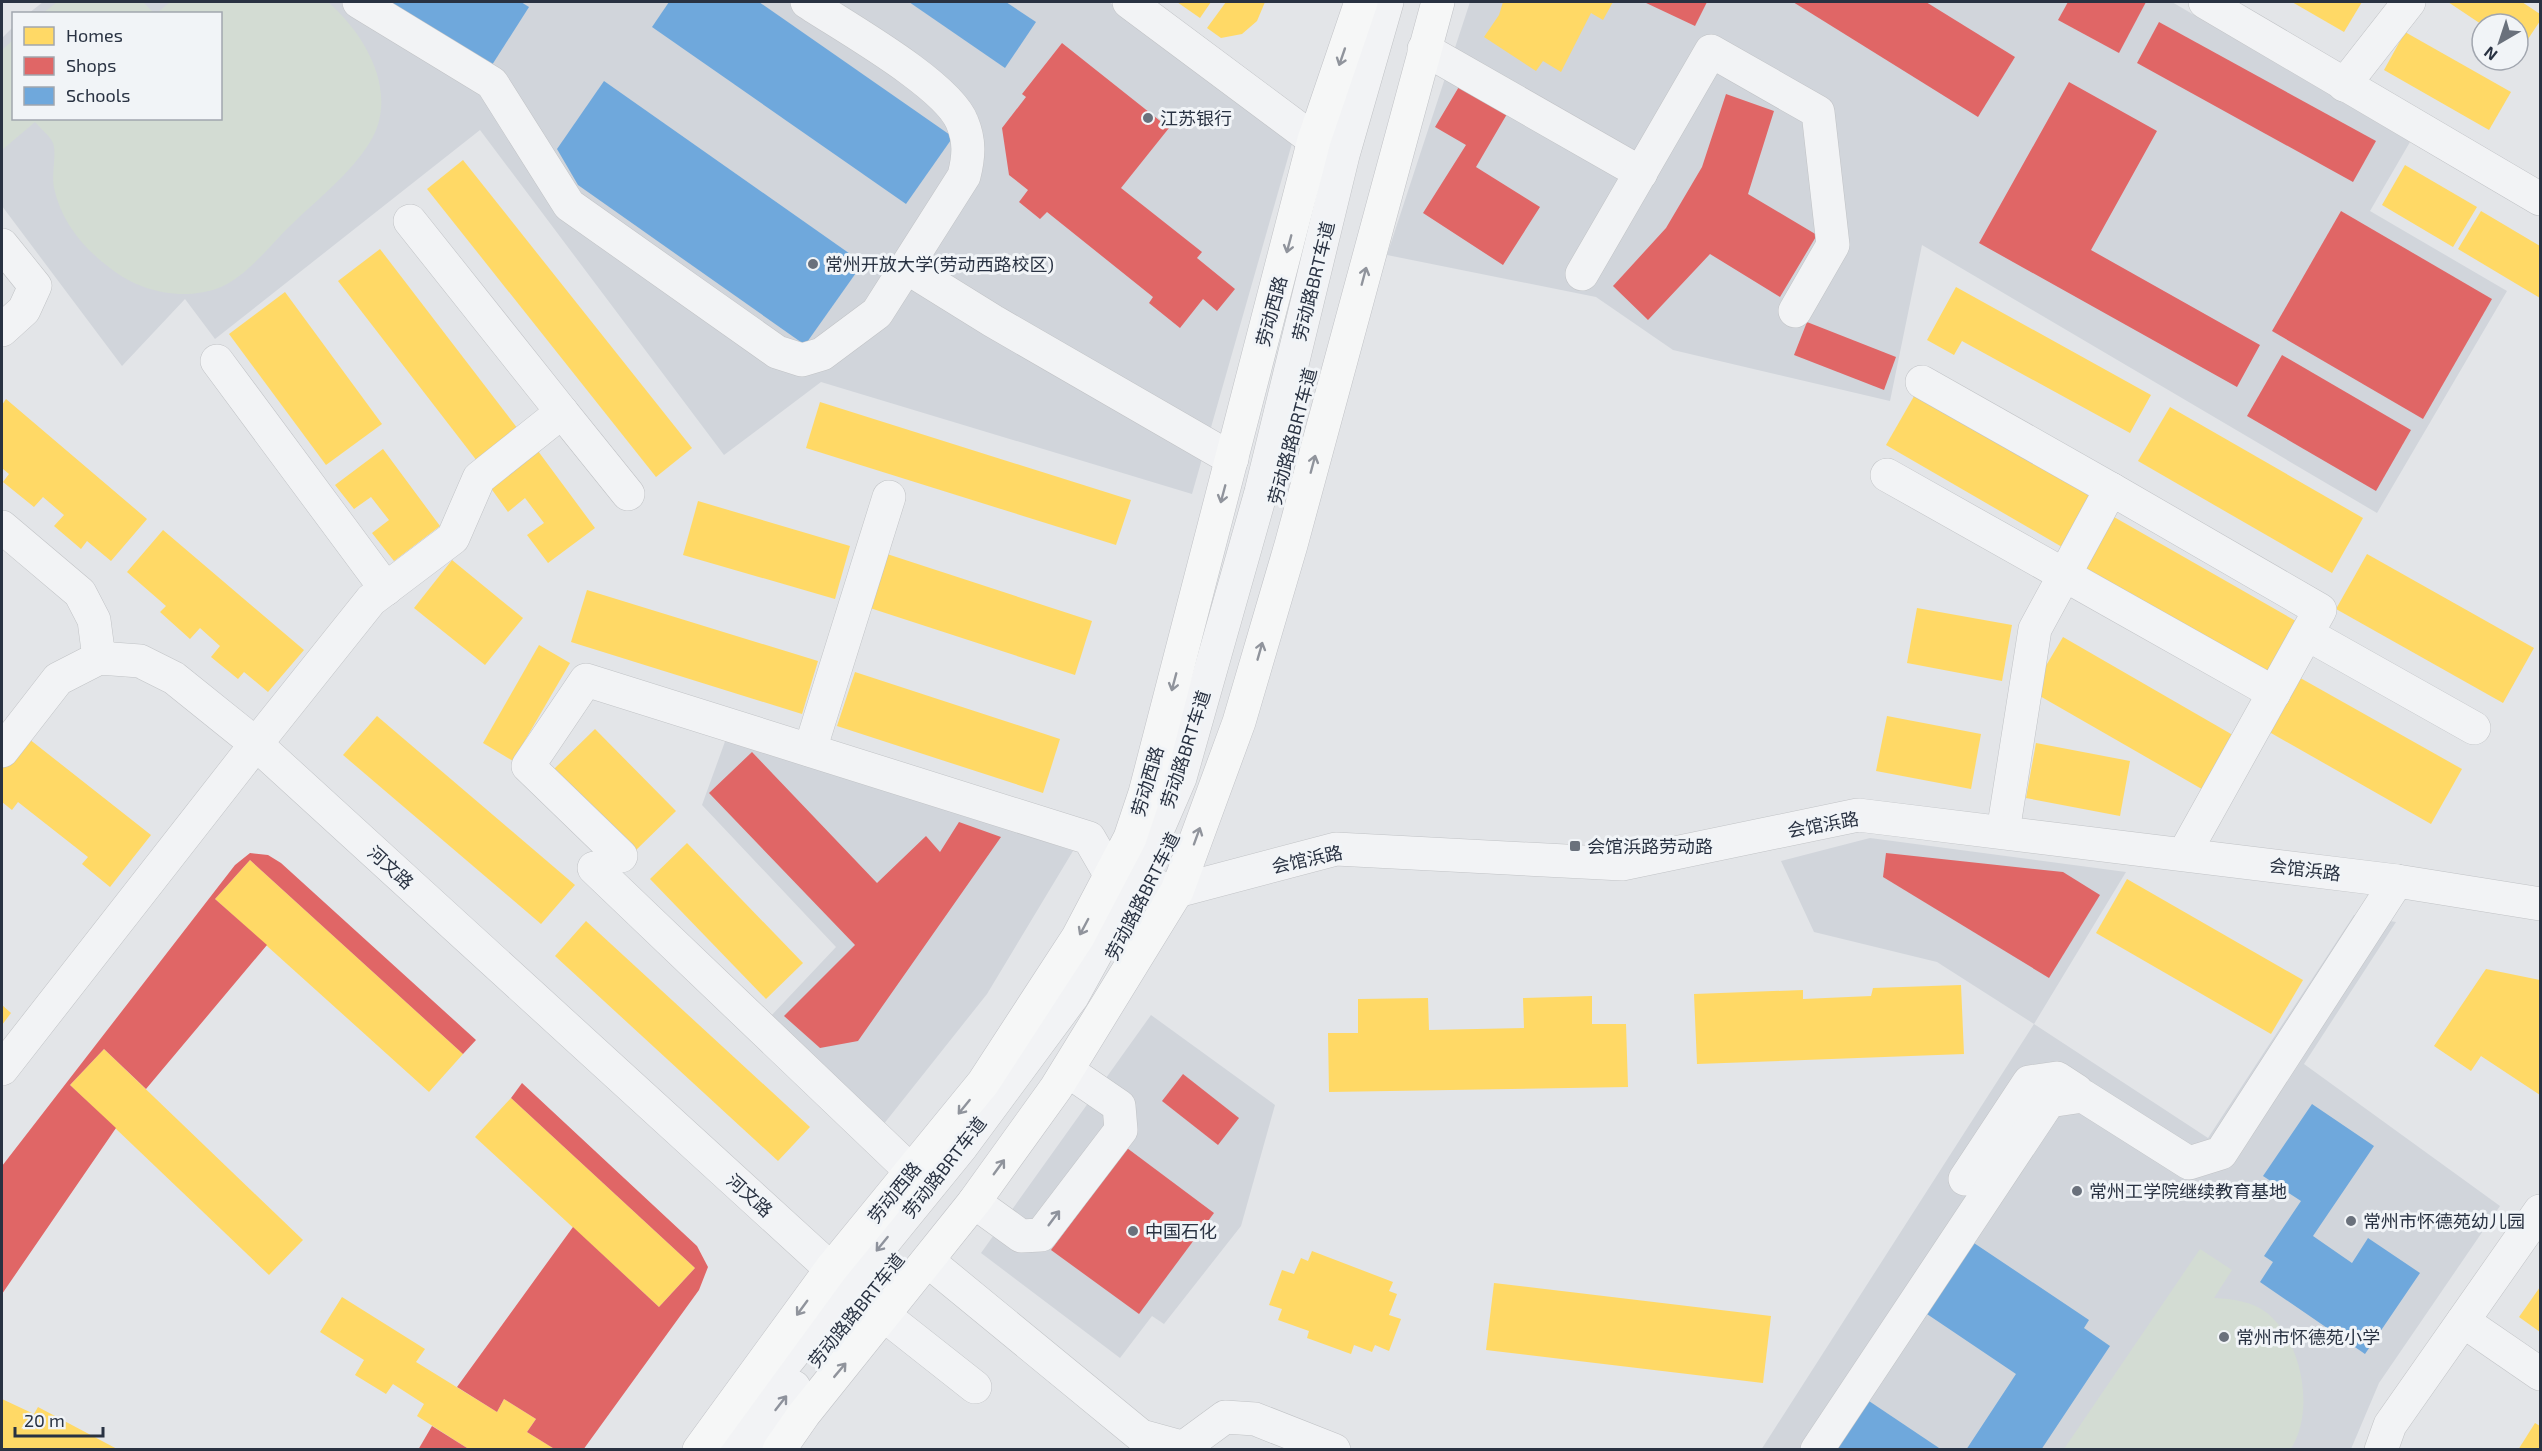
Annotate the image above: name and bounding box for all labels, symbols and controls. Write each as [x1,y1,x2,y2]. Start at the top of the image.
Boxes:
legend [12,12,222,120]
north arrow [2470,12,2530,72]
text: Homes [66,24,123,46]
text: N [2480,43,2501,65]
one-way arrow [1336,47,1347,66]
text: Shops [66,54,116,76]
text: Schools [66,84,130,106]
place label: 江苏银行 [1160,107,1232,129]
marker: 江苏银行 [1141,111,1155,125]
street label: 劳动路BRT车道 [1288,219,1338,343]
one-way arrow [1282,234,1294,253]
place label: 常州开放大学(劳动西路校区) [825,253,1054,275]
marker: 常州开放大学(劳动西路校区) [806,257,820,271]
one-way arrow [1359,267,1371,286]
street label: 劳动西路 [1251,273,1291,349]
street label: 劳动路路BRT车道 [1263,365,1321,507]
one-way arrow [1308,455,1319,474]
one-way arrow [1217,484,1228,503]
one-way arrow [1255,642,1266,661]
one-way arrow [1167,673,1179,692]
street label: 劳动路BRT车道 [1156,687,1214,811]
street label: 劳动西路 [1127,743,1167,819]
street label: 会馆浜路 [1786,807,1860,841]
one-way arrow [1192,827,1203,846]
street label: 劳动路路BRT车道 [1100,828,1184,964]
place label: 会馆浜路劳动路 [1587,835,1713,857]
marker: 会馆浜路劳动路 [1568,839,1582,853]
street label: 河文路 [364,841,418,893]
street label: 会馆浜路 [1269,841,1345,877]
street label: 会馆浜路 [2268,854,2342,884]
one-way arrow [1078,918,1089,936]
one-way arrow [957,1099,970,1115]
street label: 劳动路BRT车道 [898,1112,990,1222]
street label: 劳动西路 [863,1157,925,1227]
one-way arrow [993,1160,1006,1176]
street label: 河文路 [723,1169,777,1221]
place label: 常州工学院继续教育基地 [2089,1180,2287,1202]
marker: 常州工学院继续教育基地 [2070,1184,2084,1198]
one-way arrow [1048,1210,1061,1226]
place label: 常州市怀德苑幼儿园 [2363,1210,2525,1232]
marker: 常州市怀德苑幼儿园 [2344,1214,2358,1228]
place label: 中国石化 [1145,1220,1217,1242]
marker: 中国石化 [1126,1224,1140,1238]
one-way arrow [875,1236,888,1252]
street label: 劳动路路BRT车道 [803,1248,909,1372]
one-way arrow [796,1299,808,1315]
place label: 常州市怀德苑小学 [2236,1326,2380,1348]
marker: 常州市怀德苑小学 [2217,1330,2231,1344]
one-way arrow [833,1363,847,1378]
one-way arrow [775,1395,788,1411]
scale bar [15,1400,104,1438]
text: 20 m [24,1409,65,1431]

